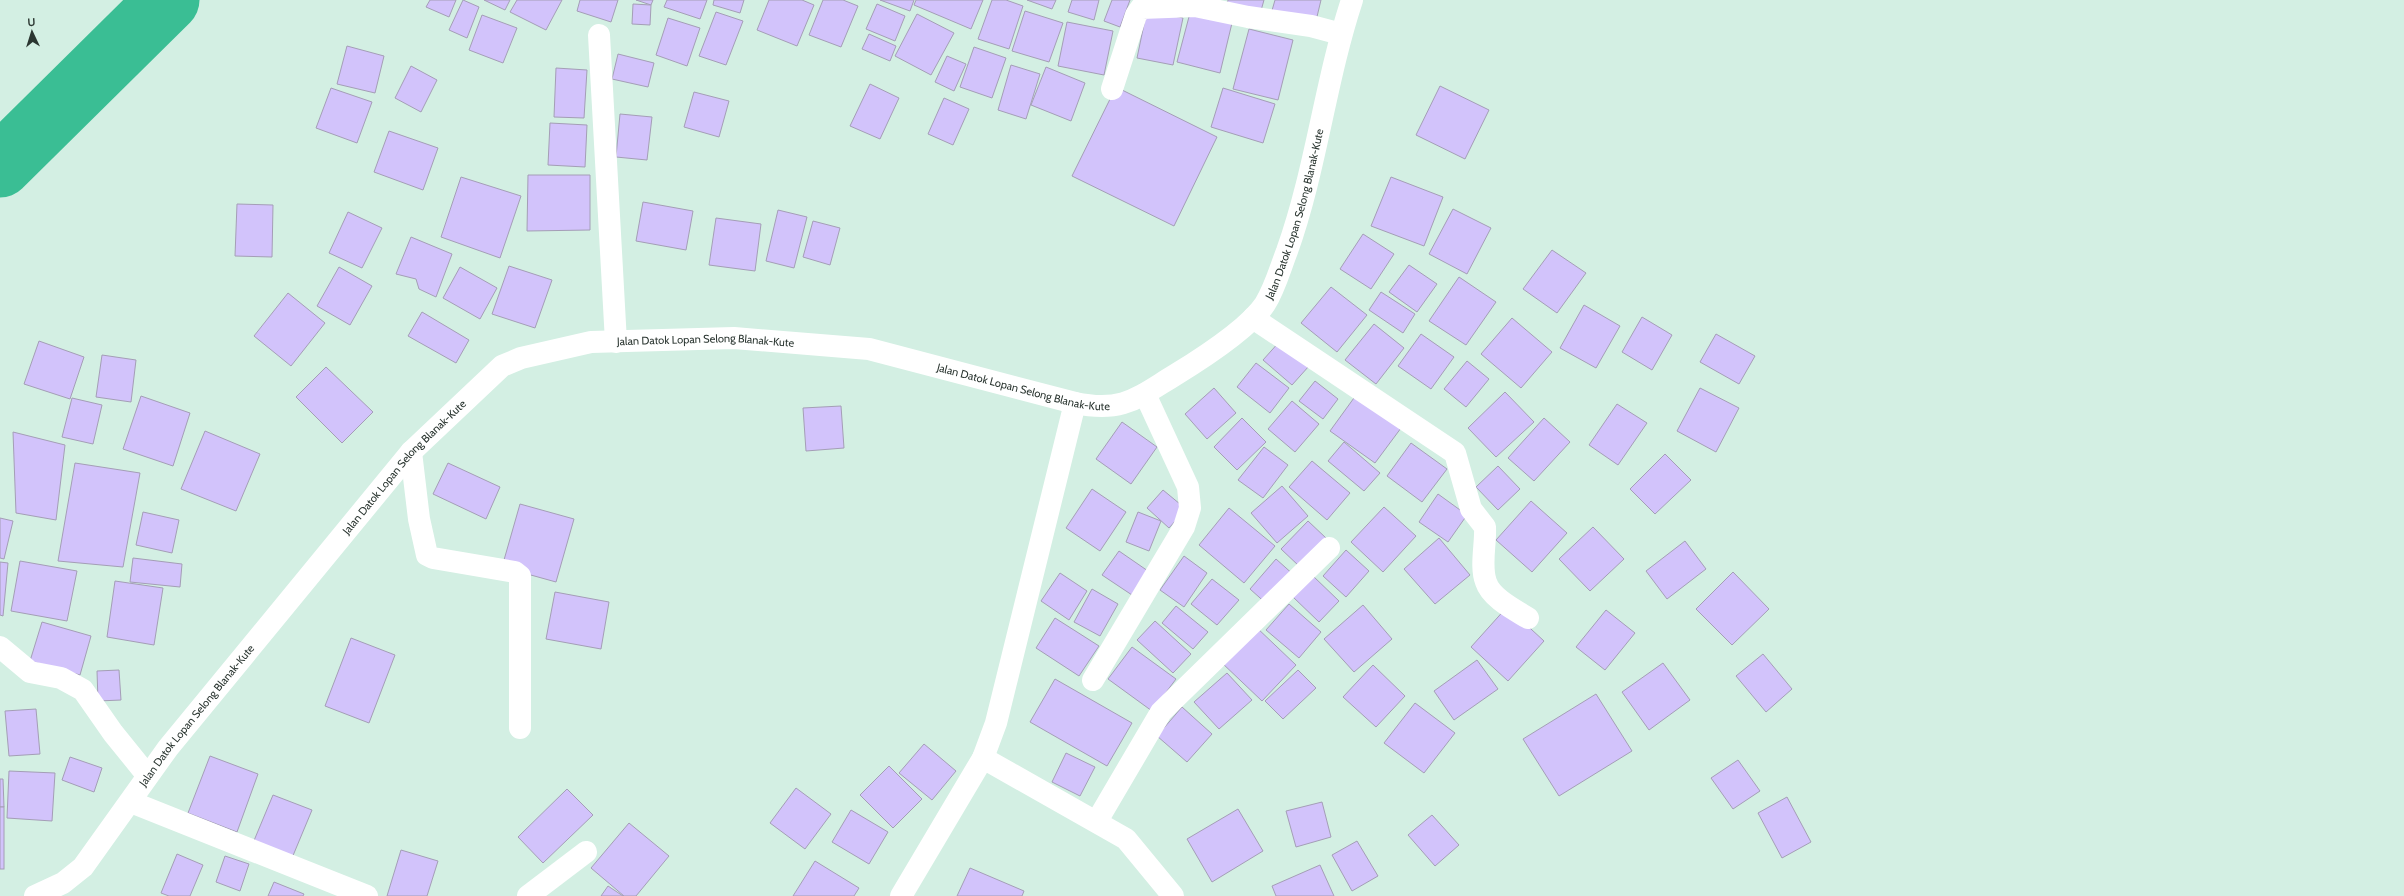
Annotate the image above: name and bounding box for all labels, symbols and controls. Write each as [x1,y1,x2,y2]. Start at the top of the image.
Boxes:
north arrow [12,12,52,52]
text: U [27,15,36,29]
street label: Jalan Datok Lopan Selong Blanak-Kute [1262,127,1326,303]
street label: Jalan Datok Lopan Selong Blanak-Kute [616,331,795,350]
street label: Jalan Datok Lopan Selong Blanak-Kute [934,360,1111,413]
street label: Jalan Datok Lopan Selong Blanak-Kute [339,397,469,538]
street label: Jalan Datok Lopan Selong Blanak-Kute [135,641,257,790]

